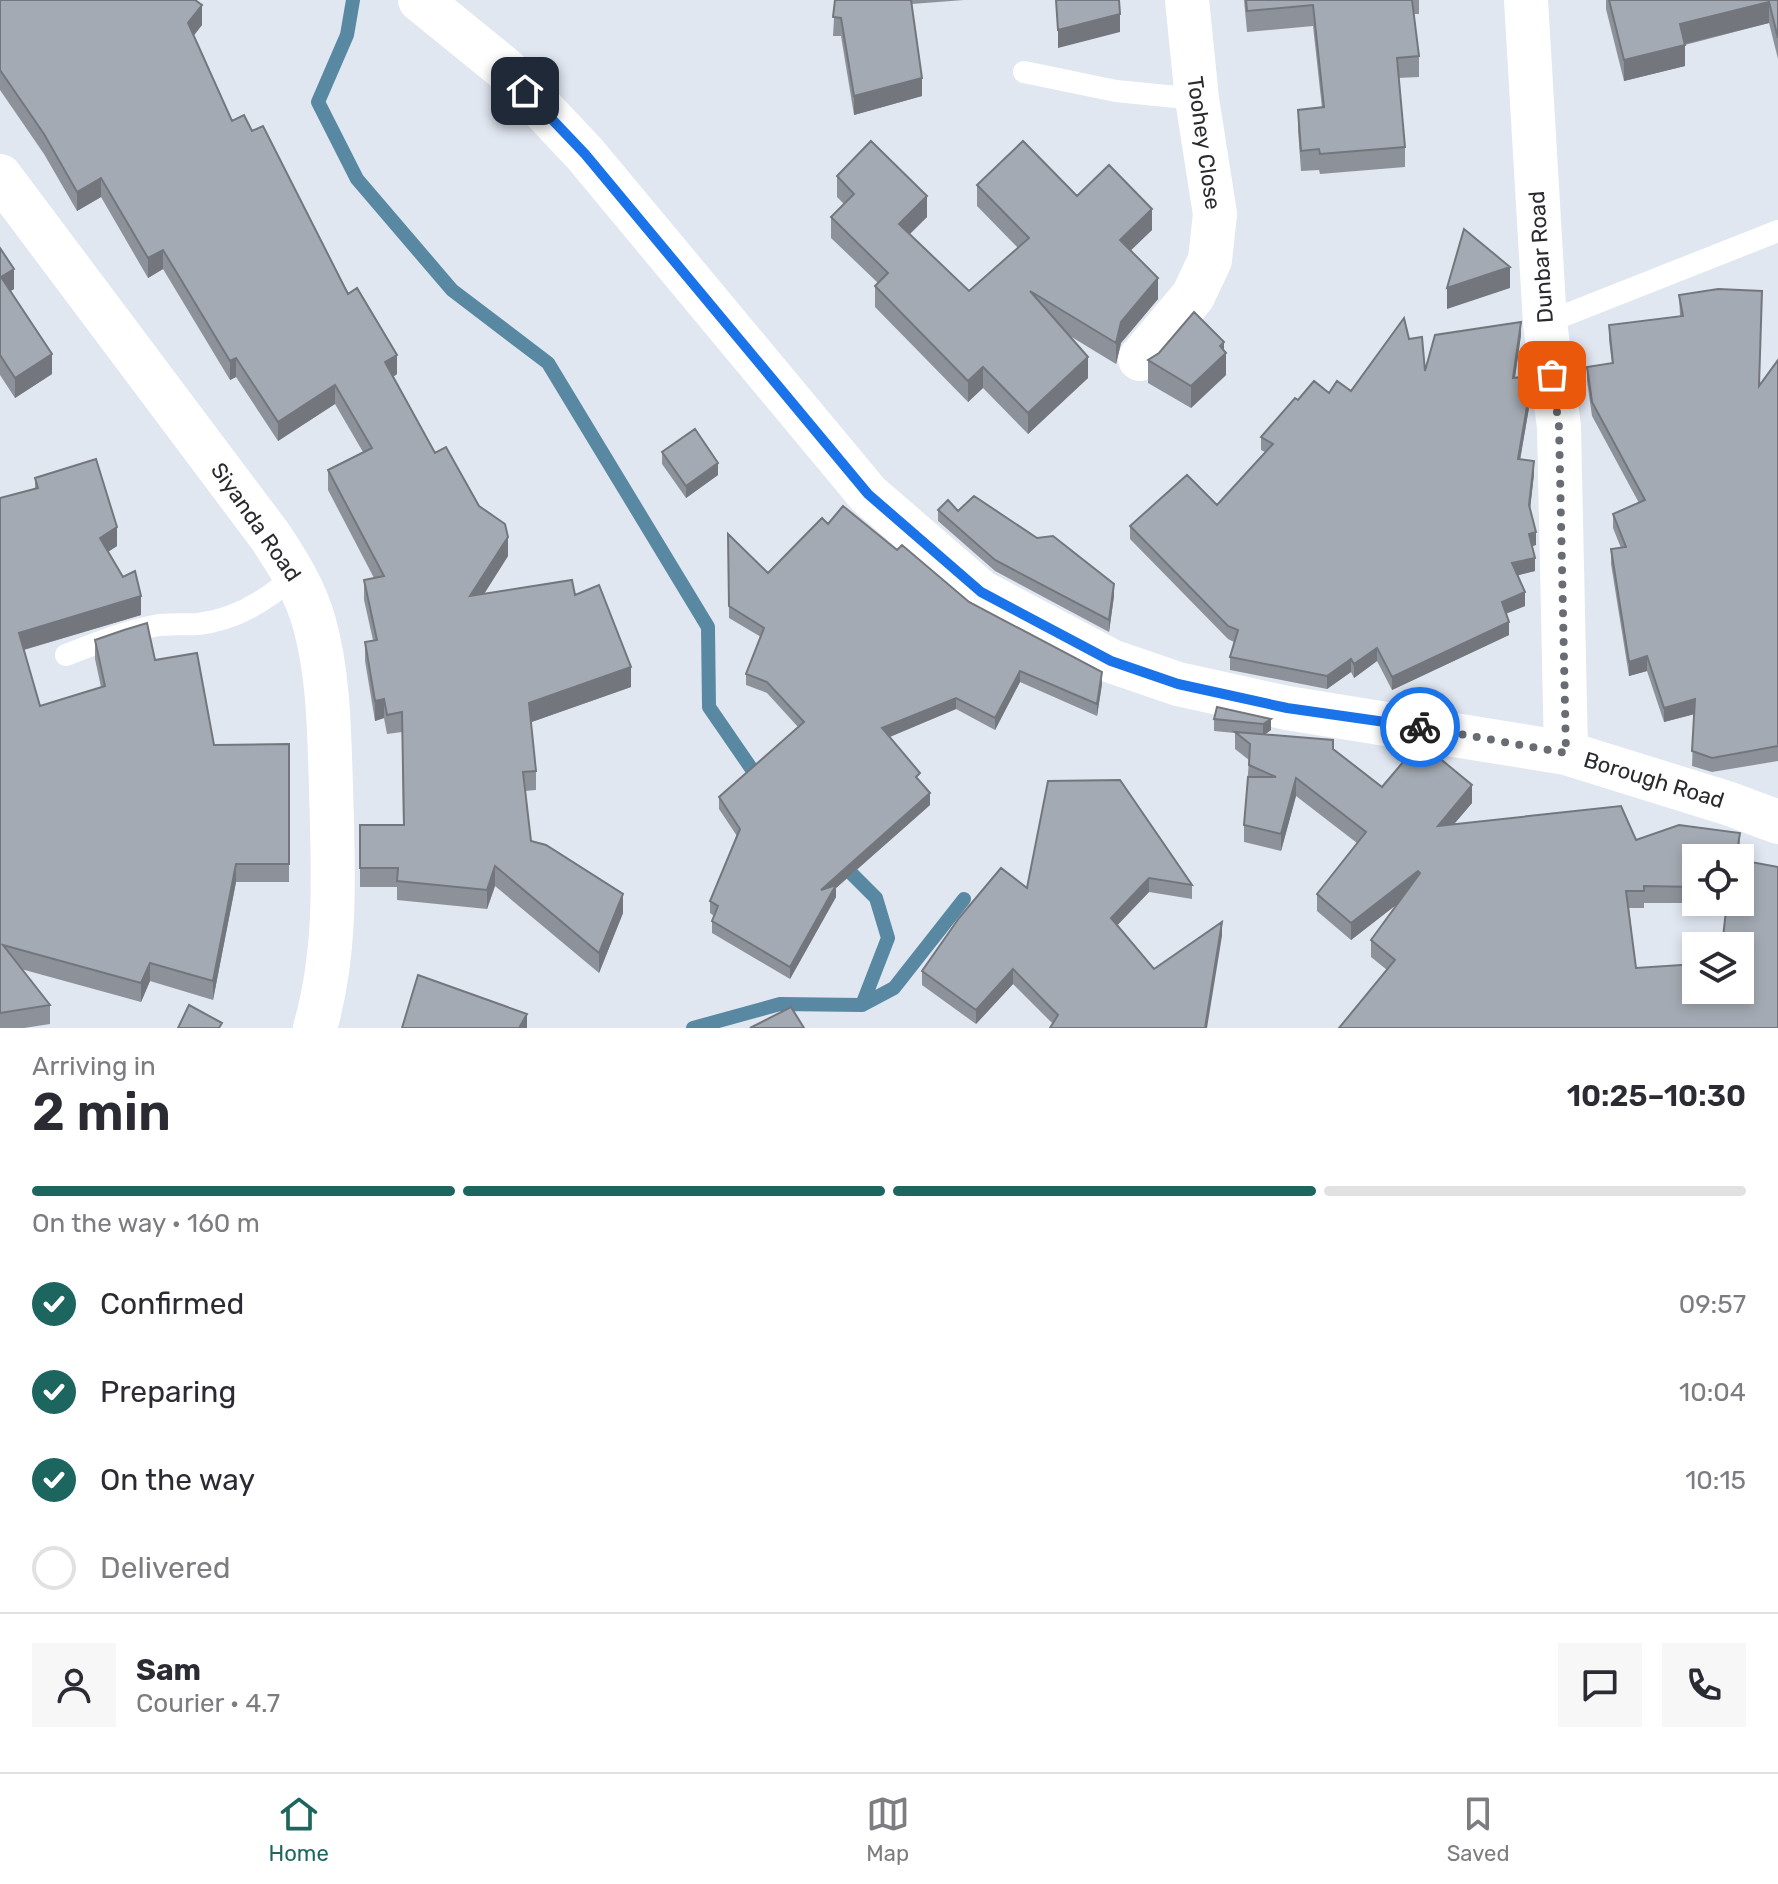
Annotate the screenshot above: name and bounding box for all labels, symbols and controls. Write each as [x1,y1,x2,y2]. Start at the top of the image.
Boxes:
pin [491,57,559,125]
icon: home [503,69,547,113]
street label: Toohey Close [1181,75,1227,211]
street label: Dunbar Road [1523,190,1559,324]
pin [1518,341,1586,409]
icon: bag [1530,353,1574,397]
street label: Siyanda Road [205,457,307,587]
courier [1380,687,1460,767]
icon: bike [1398,705,1442,749]
street label: Borough Road [1581,746,1727,814]
map controls [1682,844,1754,1004]
button: locate [1682,844,1754,916]
button: layers [1682,932,1754,1004]
text: Arriving in [32,1051,156,1082]
text: 10:25–10:30 [1567,1078,1746,1114]
text: 2 min [32,1081,171,1143]
text: On the way · 160 m [32,1208,260,1239]
icon: check [32,1282,76,1326]
text: Confirmed [100,1286,244,1322]
text: 09:57 [1679,1289,1746,1320]
icon: check [32,1370,76,1414]
text: Preparing [100,1374,236,1410]
text: 10:04 [1679,1377,1746,1408]
icon: check [32,1458,76,1502]
text: On the way [100,1462,255,1498]
text: 10:15 [1685,1465,1746,1496]
text: Delivered [100,1550,231,1586]
button: person [32,1643,116,1727]
button: chat [1558,1643,1642,1727]
button: phone [1662,1643,1746,1727]
text: Sam [136,1652,201,1688]
text: Courier · 4.7 [136,1688,280,1719]
tab: Home [268,1792,329,1867]
tab: Map [866,1792,910,1867]
tab: Saved [1447,1792,1509,1867]

